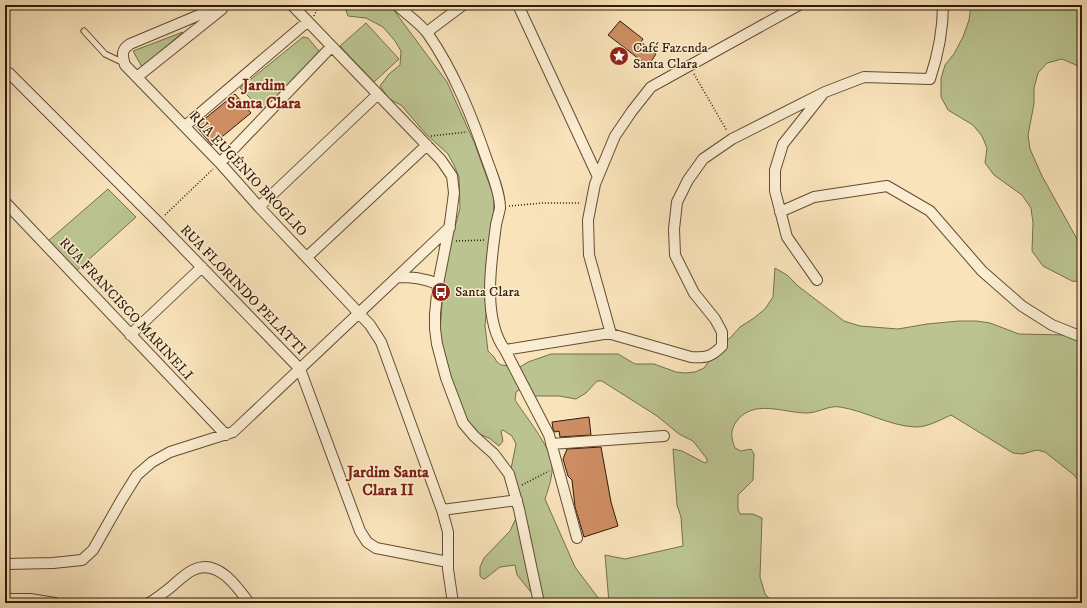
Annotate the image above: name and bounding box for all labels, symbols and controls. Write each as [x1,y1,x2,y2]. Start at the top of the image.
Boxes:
place label: Café Fazenda Santa Clara [633,39,708,73]
place icon: Café Fazenda Santa Clara [608,45,630,67]
district label: Jardim Santa Clara [227,75,302,113]
street label: RUA EUGÊNIO BROGLIO [185,107,311,241]
street label: RUA FLORINDO PELATTI [176,221,310,359]
street label: RUA FRANCISCO MARINELI [55,234,197,384]
bus stop icon: Santa Clara [430,281,452,303]
place label: Santa Clara [455,283,520,301]
district label: Jardim Santa Clara II [345,462,430,500]

